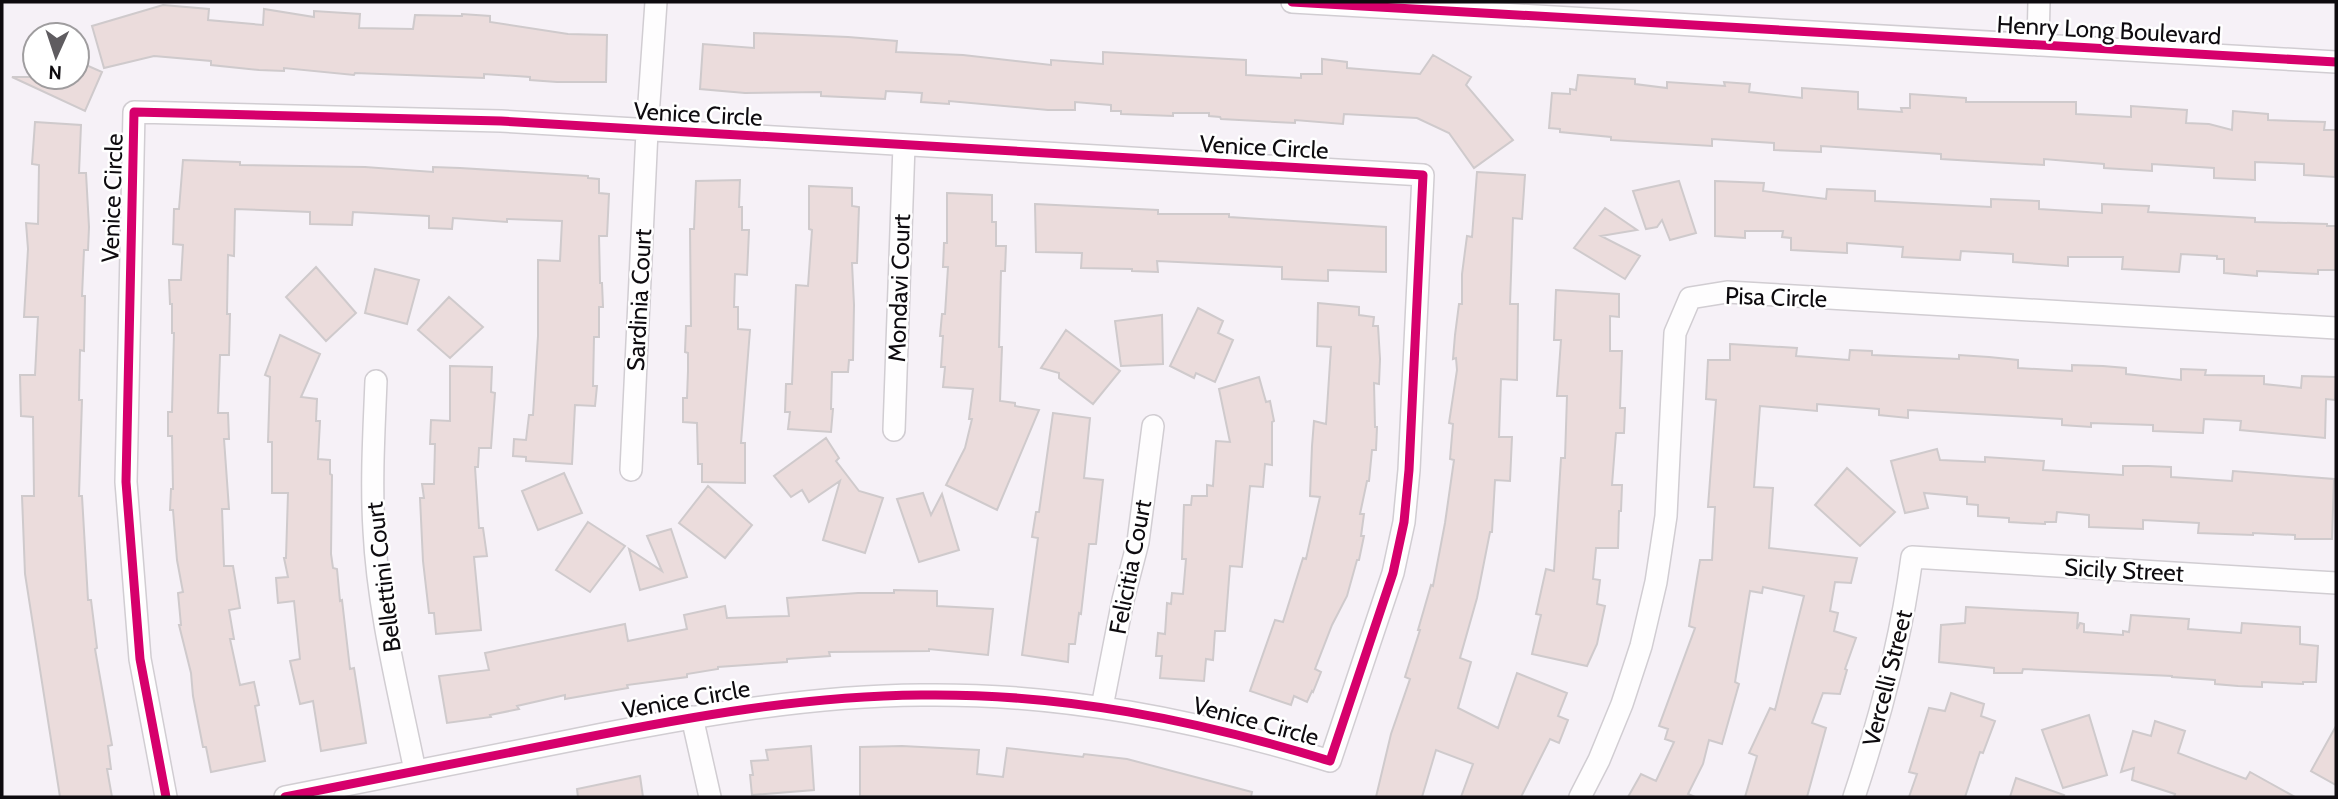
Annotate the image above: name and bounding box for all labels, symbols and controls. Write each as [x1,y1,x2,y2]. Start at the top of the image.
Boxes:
street label: Henry Long Boulevard [1996,10,2222,50]
north arrow [21,21,91,91]
text: N [48,61,62,84]
street label: Venice Circle [633,96,763,132]
street label: Venice Circle [1199,129,1329,165]
street label: Venice Circle [95,133,129,263]
street label: Mondavi Court [882,213,916,363]
street label: Sardinia Court [621,228,657,372]
street label: Pisa Circle [1724,281,1828,313]
street label: Felicitia Court [1103,497,1157,637]
street label: Bellettini Court [359,500,407,654]
street label: Sicily Street [2063,552,2185,588]
street label: Vercelli Street [1856,607,1918,749]
street label: Venice Circle [620,674,752,724]
street label: Venice Circle [1190,690,1322,752]

